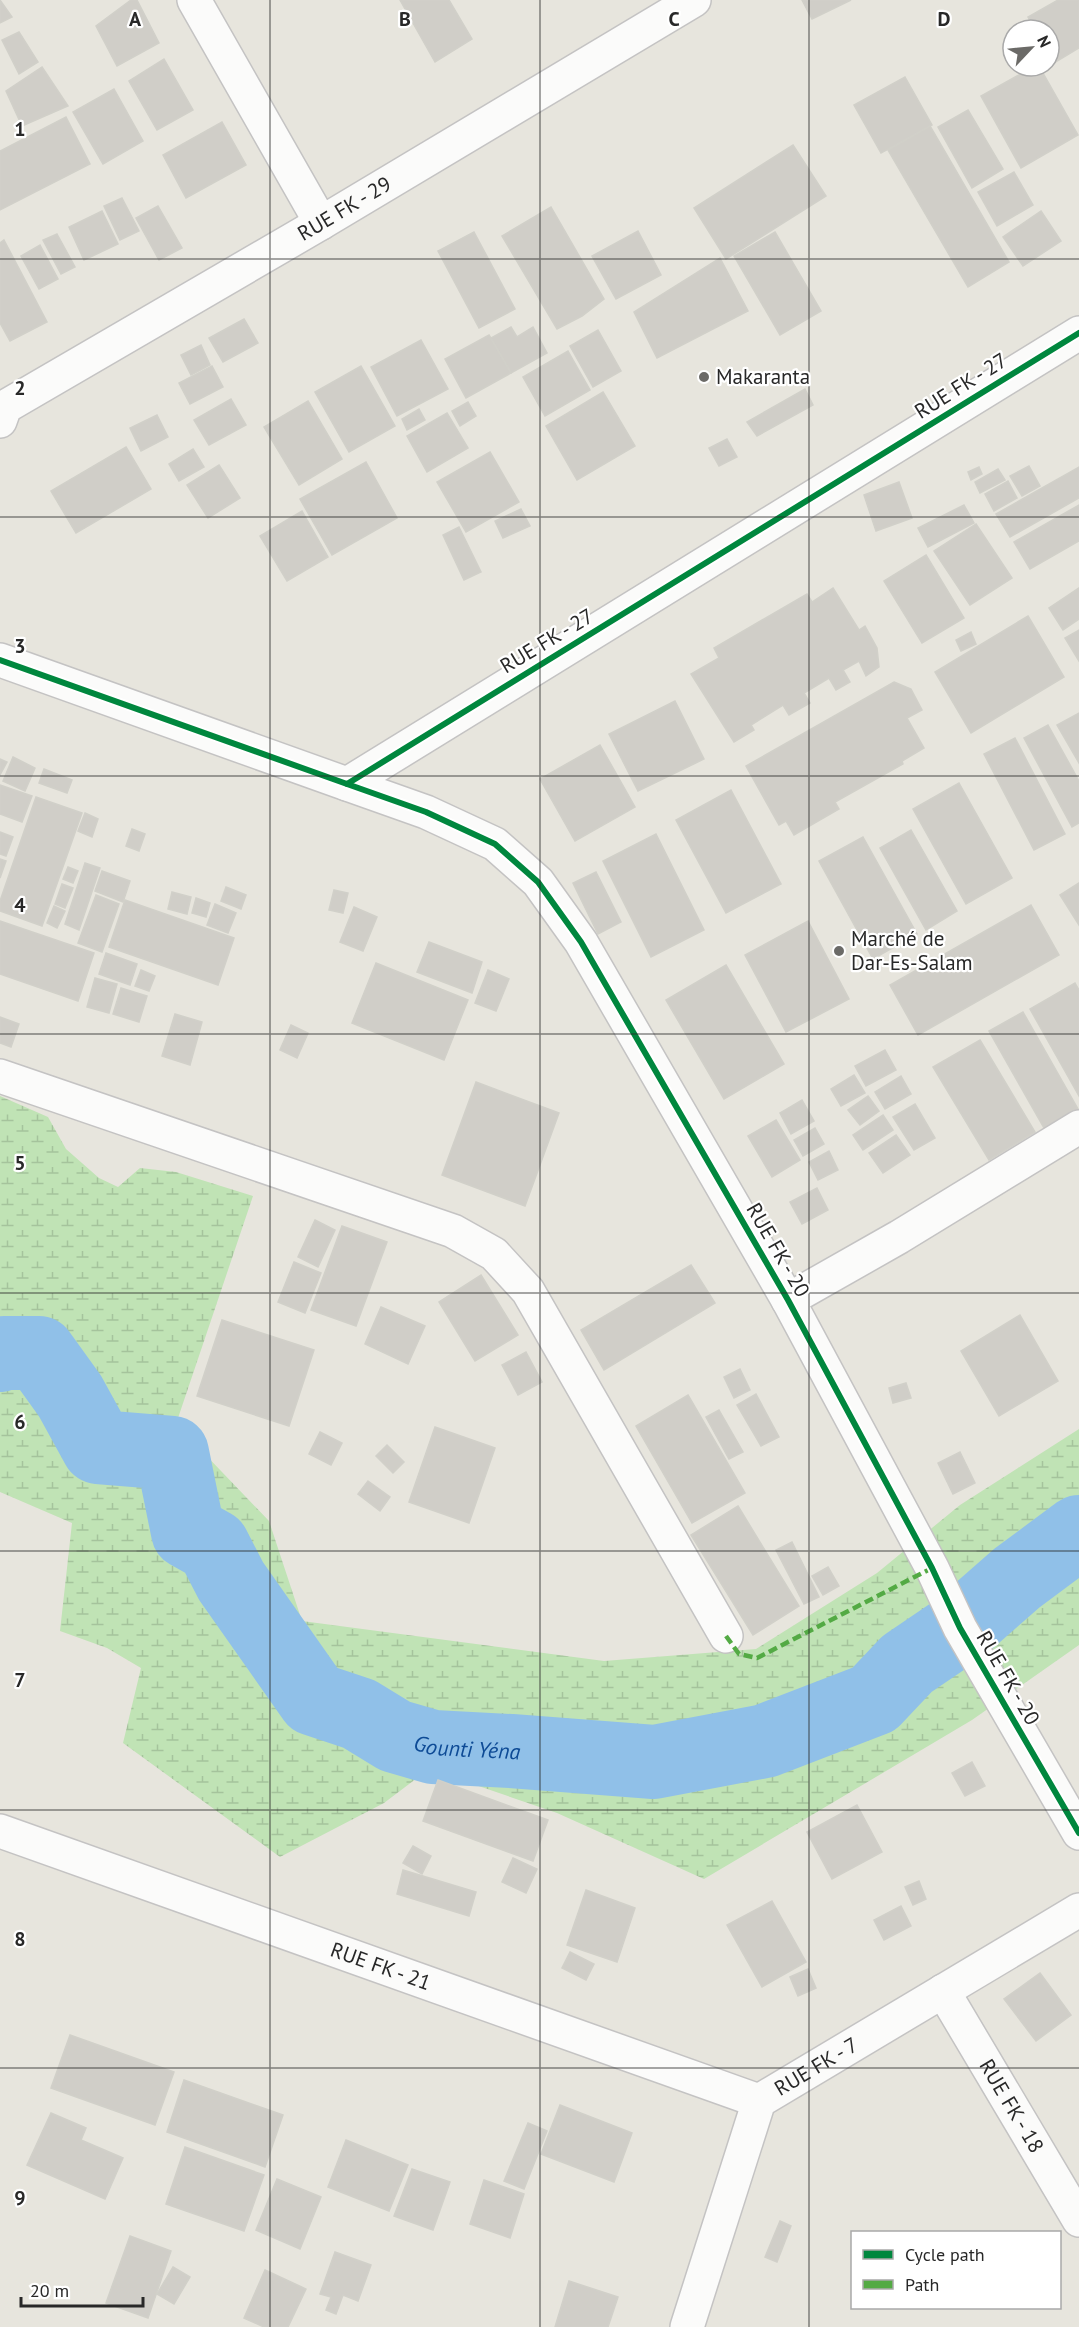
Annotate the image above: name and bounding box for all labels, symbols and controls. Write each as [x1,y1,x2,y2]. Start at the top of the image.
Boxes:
text: A [129,6,142,32]
text: B [399,6,411,32]
text: C [668,6,680,32]
text: D [938,6,951,32]
north arrow [1001,18,1061,78]
text: N [1033,32,1056,51]
text: 1 [14,116,26,142]
street label: RUE FK - 29 [293,170,396,247]
street label: RUE FK - 27 [909,346,1012,425]
place label: Makaranta [716,363,810,390]
marker: Makaranta [697,370,711,384]
text: 2 [14,375,26,401]
street label: RUE FK - 27 [495,602,598,679]
text: 3 [14,633,26,659]
text: 4 [14,892,26,918]
place label: Marché de Dar-Es-Salam [851,925,973,976]
marker: Marché de Dar-Es-Salam [832,944,846,958]
text: 5 [14,1150,26,1176]
street label: RUE FK - 20 [741,1198,816,1302]
text: 6 [14,1409,26,1435]
street label: RUE FK - 20 [971,1626,1046,1730]
text: 7 [14,1667,26,1693]
water label: Gounti Yéna [411,1728,522,1766]
text: 8 [14,1926,26,1952]
street label: RUE FK - 21 [327,1936,435,1996]
street label: RUE FK - 7 [769,2031,863,2102]
street label: RUE FK - 18 [974,2054,1050,2158]
text: 9 [14,2185,26,2211]
legend [851,2231,1061,2309]
text: Cycle path [905,2243,985,2266]
scale bar [21,2270,142,2308]
text: Path [905,2273,939,2296]
text: 20 m [30,2279,69,2302]

